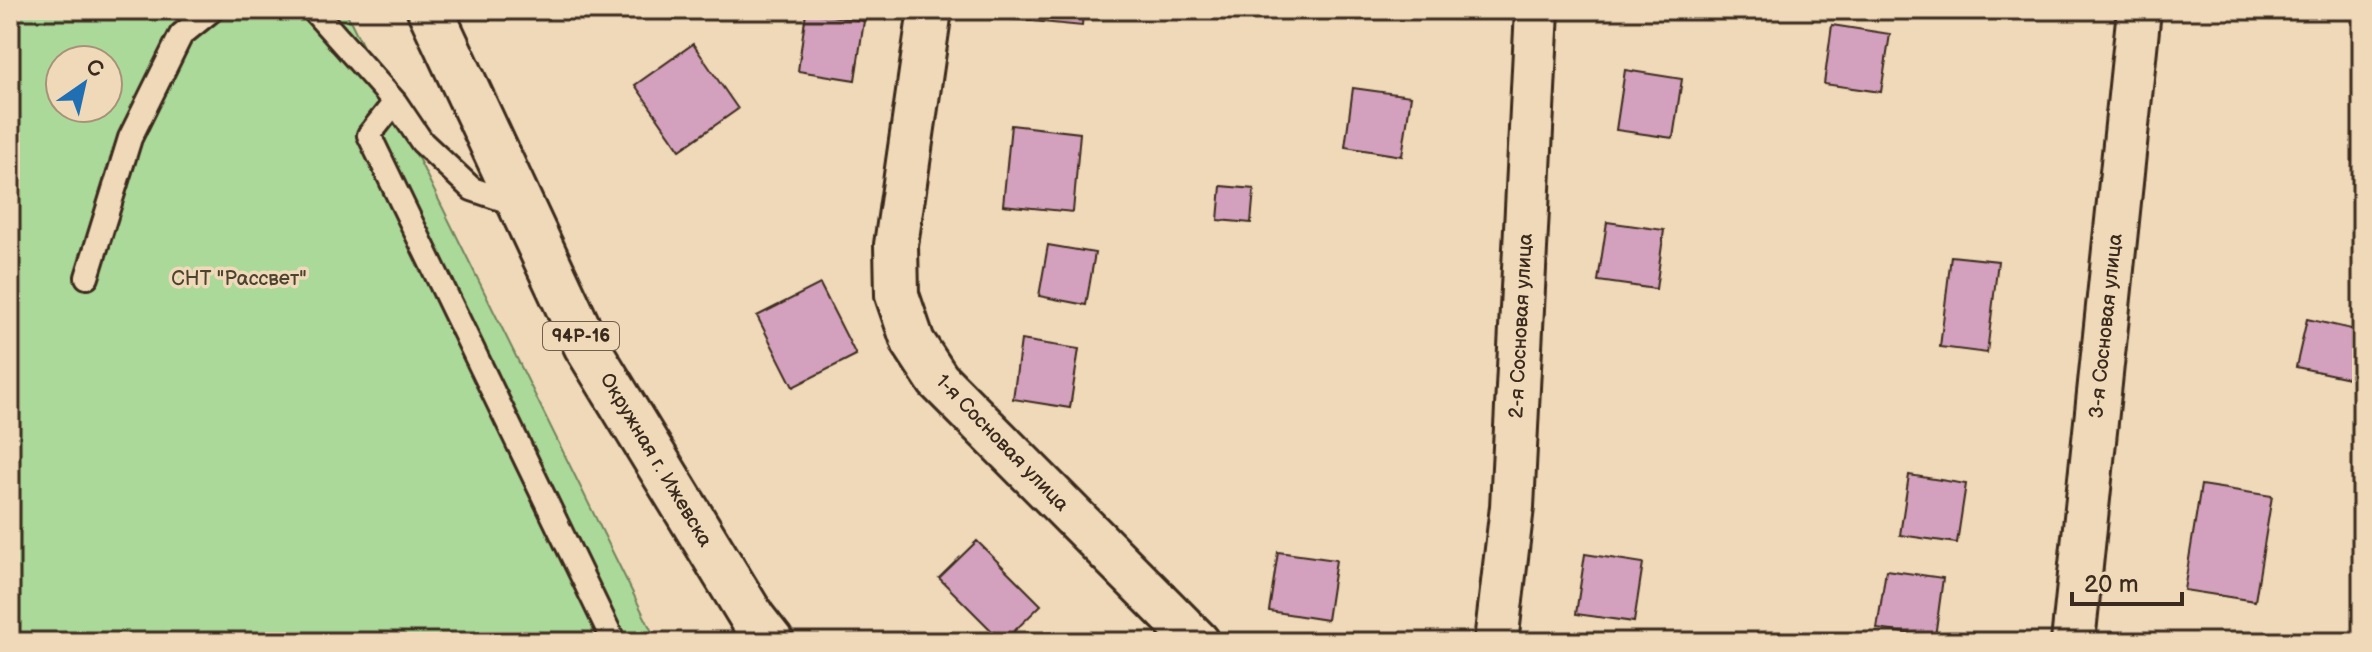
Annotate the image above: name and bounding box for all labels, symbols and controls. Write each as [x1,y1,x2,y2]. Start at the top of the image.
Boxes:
north arrow [44,44,124,124]
text: С [80,53,108,84]
street label: 3-я Сосновая улица [2084,232,2128,420]
street label: 2-я Сосновая улица [1504,233,1538,419]
park label: СНТ "Рассвет" [171,267,307,291]
road number: 94Р-16 [543,322,619,350]
street label: Окружная г. Ижевска [595,369,717,551]
street label: 1-я Сосновая улица [930,369,1074,517]
scale bar [2072,556,2182,606]
text: 20 m [2084,570,2139,599]

